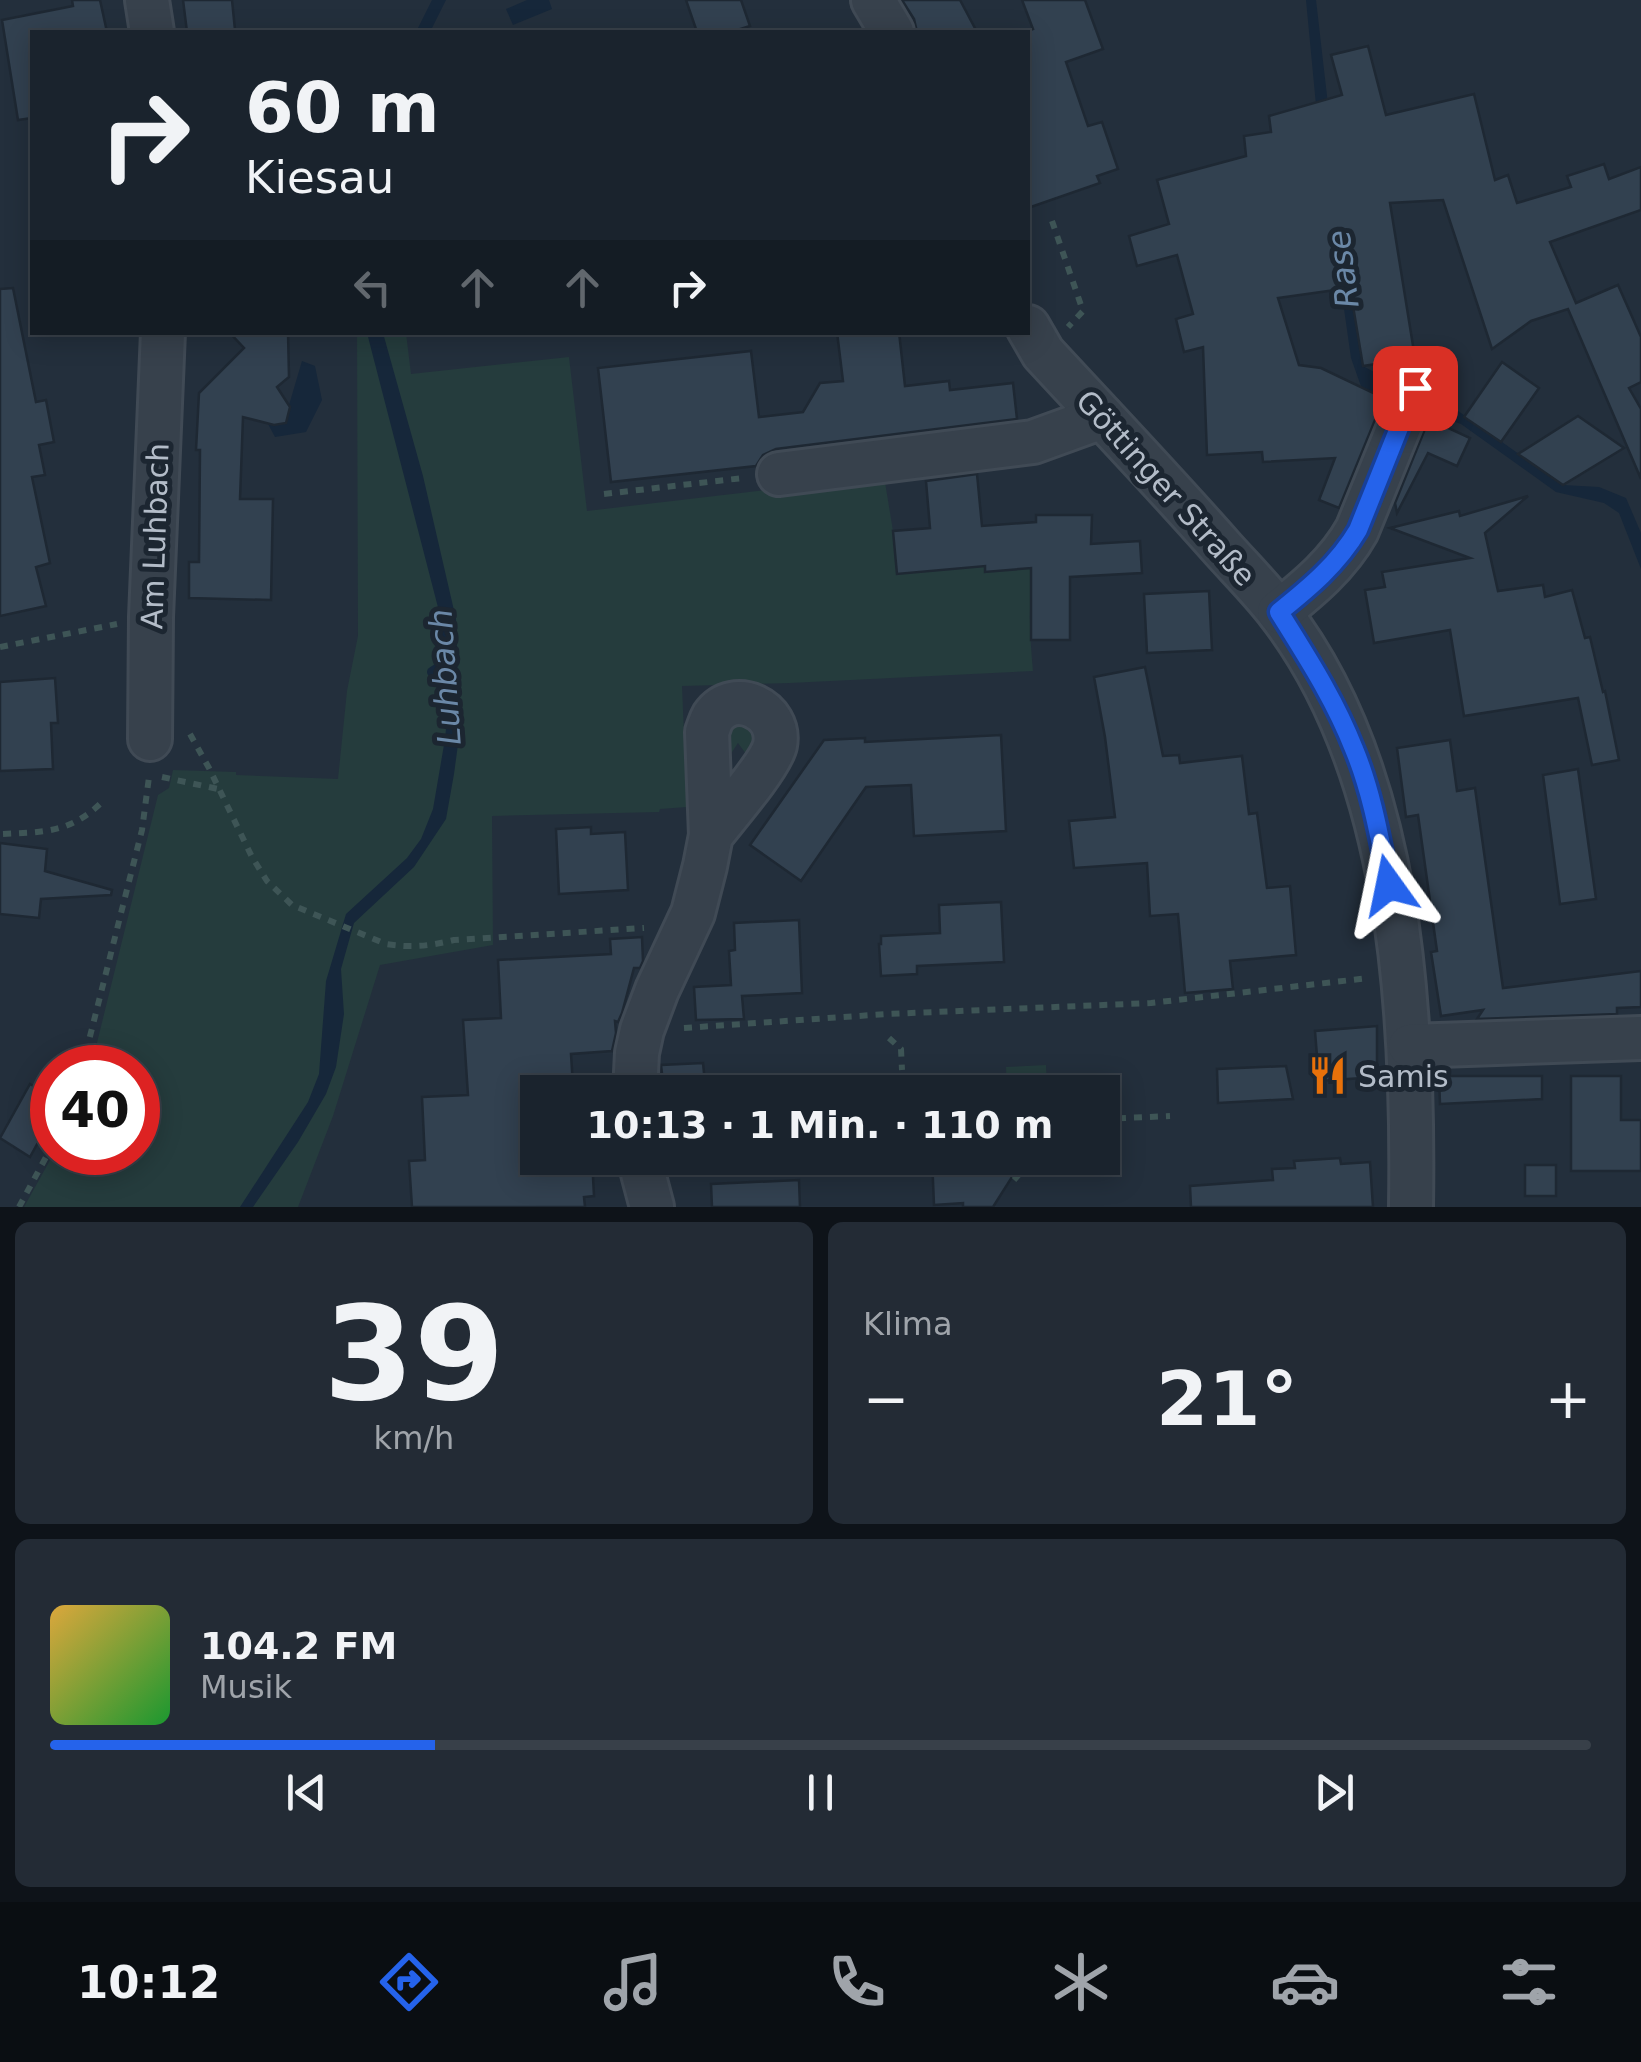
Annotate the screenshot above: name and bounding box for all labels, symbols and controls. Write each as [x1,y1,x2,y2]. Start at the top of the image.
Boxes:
text: 60 m [245,67,440,149]
icon: right [80,70,210,200]
text: Kiesau [245,151,394,204]
water label: Rase [1319,228,1367,310]
icon: left [345,260,400,315]
icon: ahead [450,260,505,315]
icon: ahead [555,260,610,315]
icon: right [660,260,715,315]
pin [1373,346,1458,431]
icon: arrive [1388,361,1443,416]
street label: Göttinger Straße [1069,383,1263,593]
street label: Am Luhbach [134,442,176,630]
water label: Luhbach [421,608,469,746]
position arrow [1337,833,1441,937]
speed limit sign: 40 [30,1045,160,1175]
restaurant icon: Samis [1307,1055,1349,1097]
place label: Samis [1358,1059,1449,1094]
text: 10:13 · 1 Min. · 110 m [587,1103,1053,1147]
text: 39 [324,1278,504,1430]
text: Klima [863,1305,953,1343]
text: 21° [1156,1355,1298,1443]
text: − [863,1367,909,1431]
text: + [1545,1367,1591,1431]
text: km/h [374,1419,454,1457]
text: 104.2 FM [200,1624,397,1668]
text: Musik [200,1668,292,1706]
icon: previous [279,1765,334,1820]
icon: pause [793,1765,848,1820]
icon: next [1307,1765,1362,1820]
icon: directions [374,1947,444,2017]
icon: music [598,1947,668,2017]
icon: phone [822,1947,892,2017]
icon: climate [1046,1947,1116,2017]
icon: car [1270,1947,1340,2017]
icon: filters [1494,1947,1564,2017]
text: 10:12 [77,1956,220,2009]

